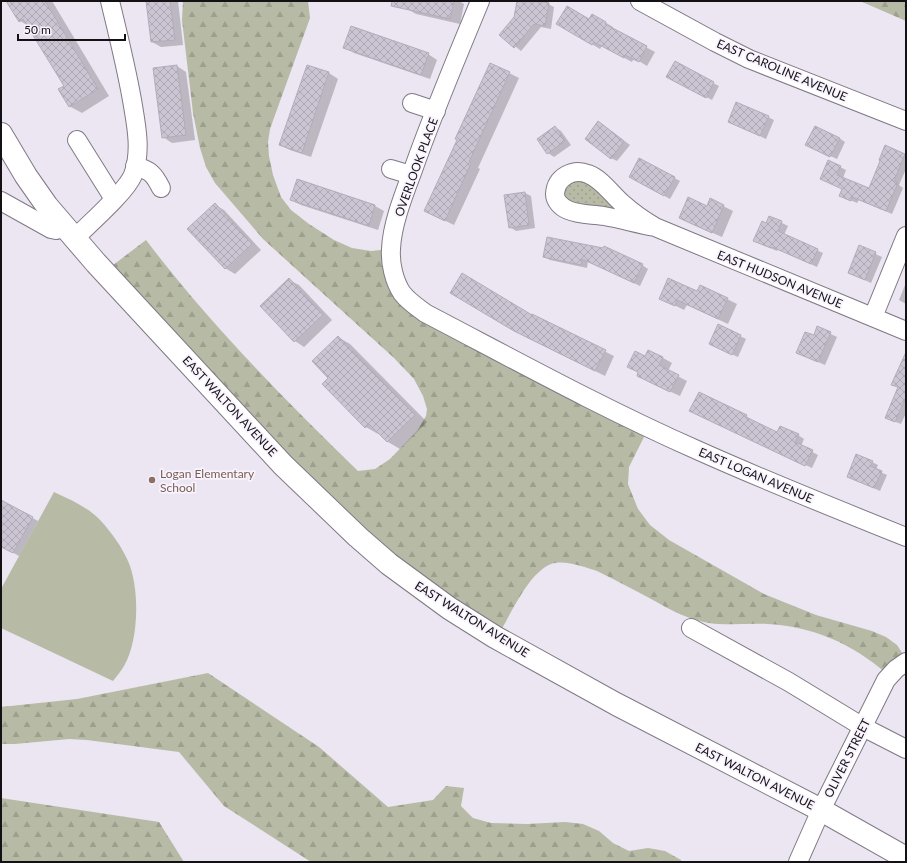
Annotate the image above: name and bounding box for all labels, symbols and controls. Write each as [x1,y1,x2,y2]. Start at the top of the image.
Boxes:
scale bar [18,16,125,42]
text: 50 m [24,22,51,37]
street label: EAST CAROLINE AVENUE [715,36,850,104]
street label: OVERLOOK PLACE [391,115,441,219]
street label: EAST HUDSON AVENUE [715,247,845,311]
street label: EAST WALTON AVENUE [180,353,280,459]
street label: EAST LOGAN AVENUE [697,444,816,506]
place label: Logan Elementary School [160,466,255,495]
marker: Logan Elementary School [147,475,157,485]
street label: EAST WALTON AVENUE [412,578,532,660]
street label: OLIVER STREET [821,716,873,800]
street label: EAST WALTON AVENUE [693,739,817,813]

